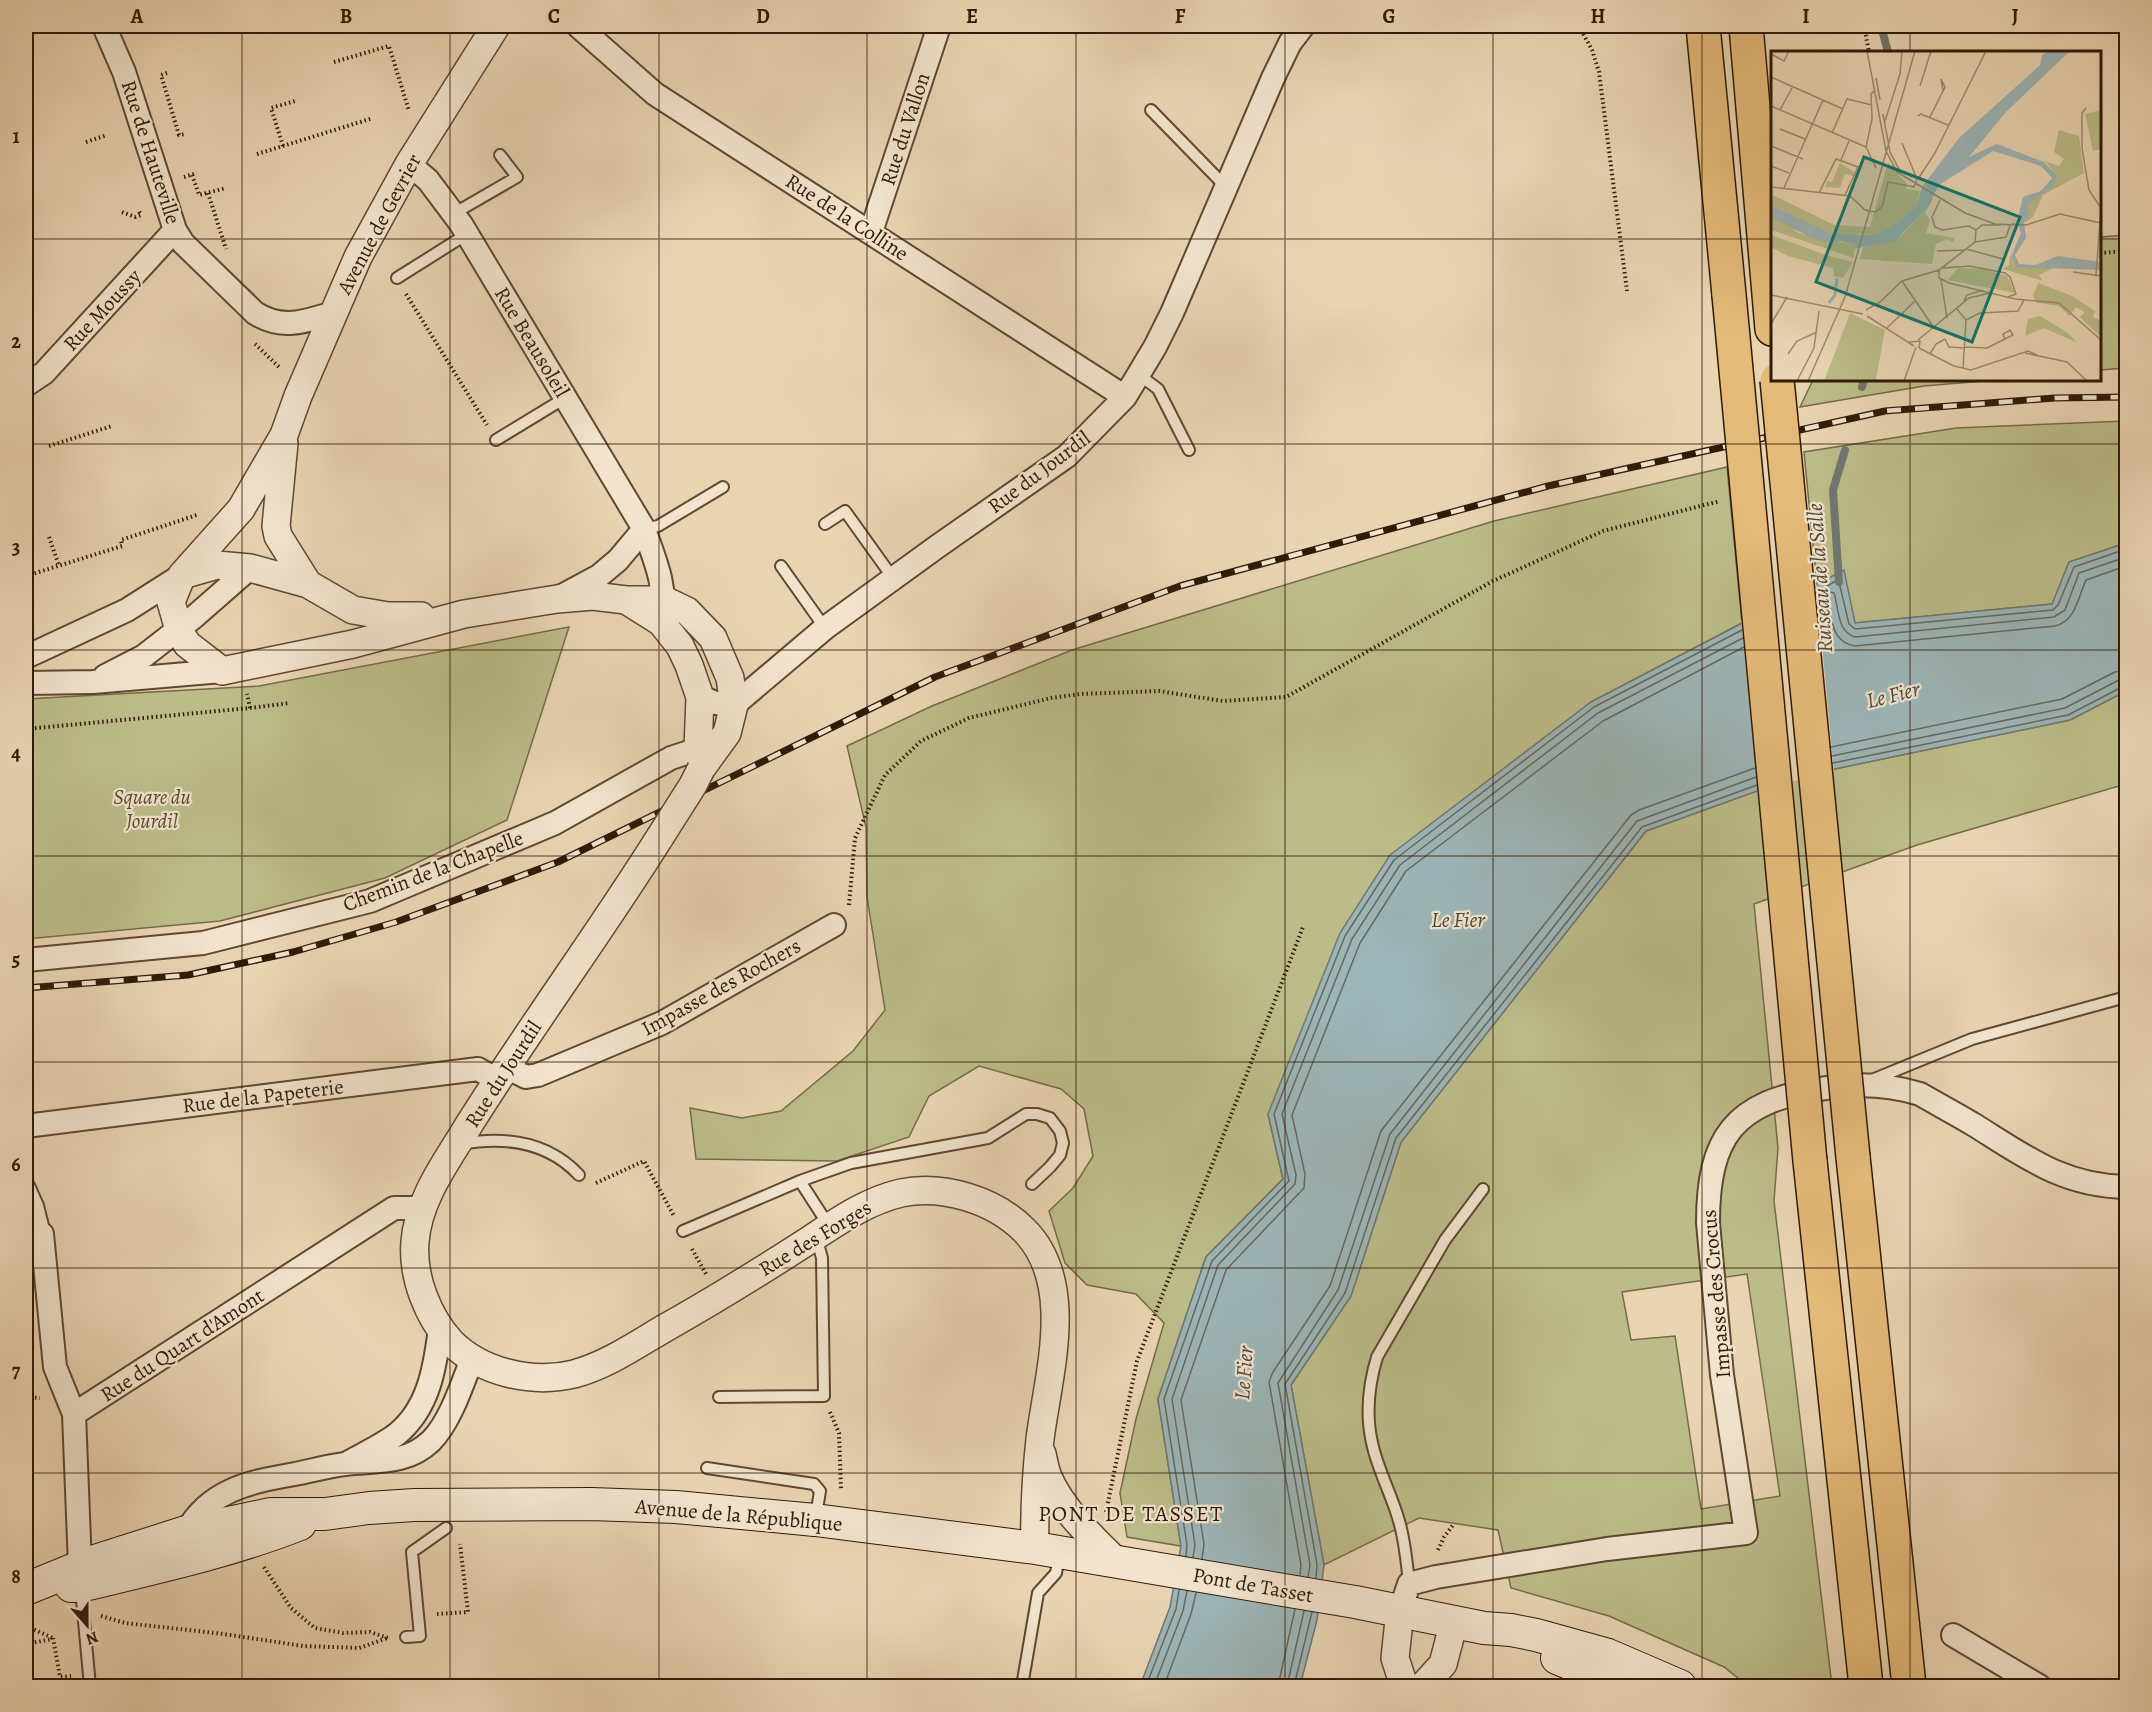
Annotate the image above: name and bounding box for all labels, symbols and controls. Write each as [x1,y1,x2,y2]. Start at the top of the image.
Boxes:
text: A [130,3,144,30]
text: B [340,3,352,30]
text: C [548,3,560,30]
text: D [756,3,770,30]
text: E [966,3,978,30]
text: F [1175,3,1186,30]
text: G [1382,3,1396,30]
text: H [1591,3,1606,30]
text: I [1802,3,1810,30]
text: J [2012,3,2019,30]
inset map [1771,51,2101,381]
street label: Rue du Vallon [874,69,936,189]
street label: Rue de Hauteville [115,76,187,228]
text: 1 [12,123,20,150]
street label: Avenue de Gevrier [330,149,428,300]
street label: Rue de la Colline [780,167,914,267]
street label: Rue Moussy [57,262,148,357]
street label: Rue Beausoleil [488,281,576,403]
text: 2 [11,328,21,355]
street label: Rue du Jourdil [982,424,1096,520]
water label: Ruiseau de la Salle [1800,502,1840,654]
text: 3 [12,534,20,561]
water label: Le Fier [1863,674,1924,716]
text: 4 [11,740,21,767]
park label: Square du Jourdil [113,783,191,835]
street label: Chemin de la Chapelle [339,824,527,918]
water label: Le Fier [1431,905,1486,935]
street label: Impasse des Rochers [636,932,806,1042]
text: 5 [12,946,20,973]
street label: Rue du Jourdil [458,1015,548,1133]
street label: Rue de la Papeterie [181,1072,345,1120]
text: 6 [11,1151,21,1178]
street label: Rue des Forges [753,1193,877,1283]
street label: Impasse des Crocus [1695,1209,1737,1379]
street label: Rue du Quart d'Amont [95,1282,269,1408]
water label: Le Fier [1227,1344,1261,1401]
text: 7 [12,1357,21,1384]
street label: Avenue de la République [633,1492,844,1538]
district label: PONT DE TASSET [1038,1499,1224,1529]
street label: Pont de Tasset [1191,1561,1316,1609]
text: 8 [11,1563,21,1590]
north arrow [57,1595,117,1655]
text: N [82,1626,101,1651]

